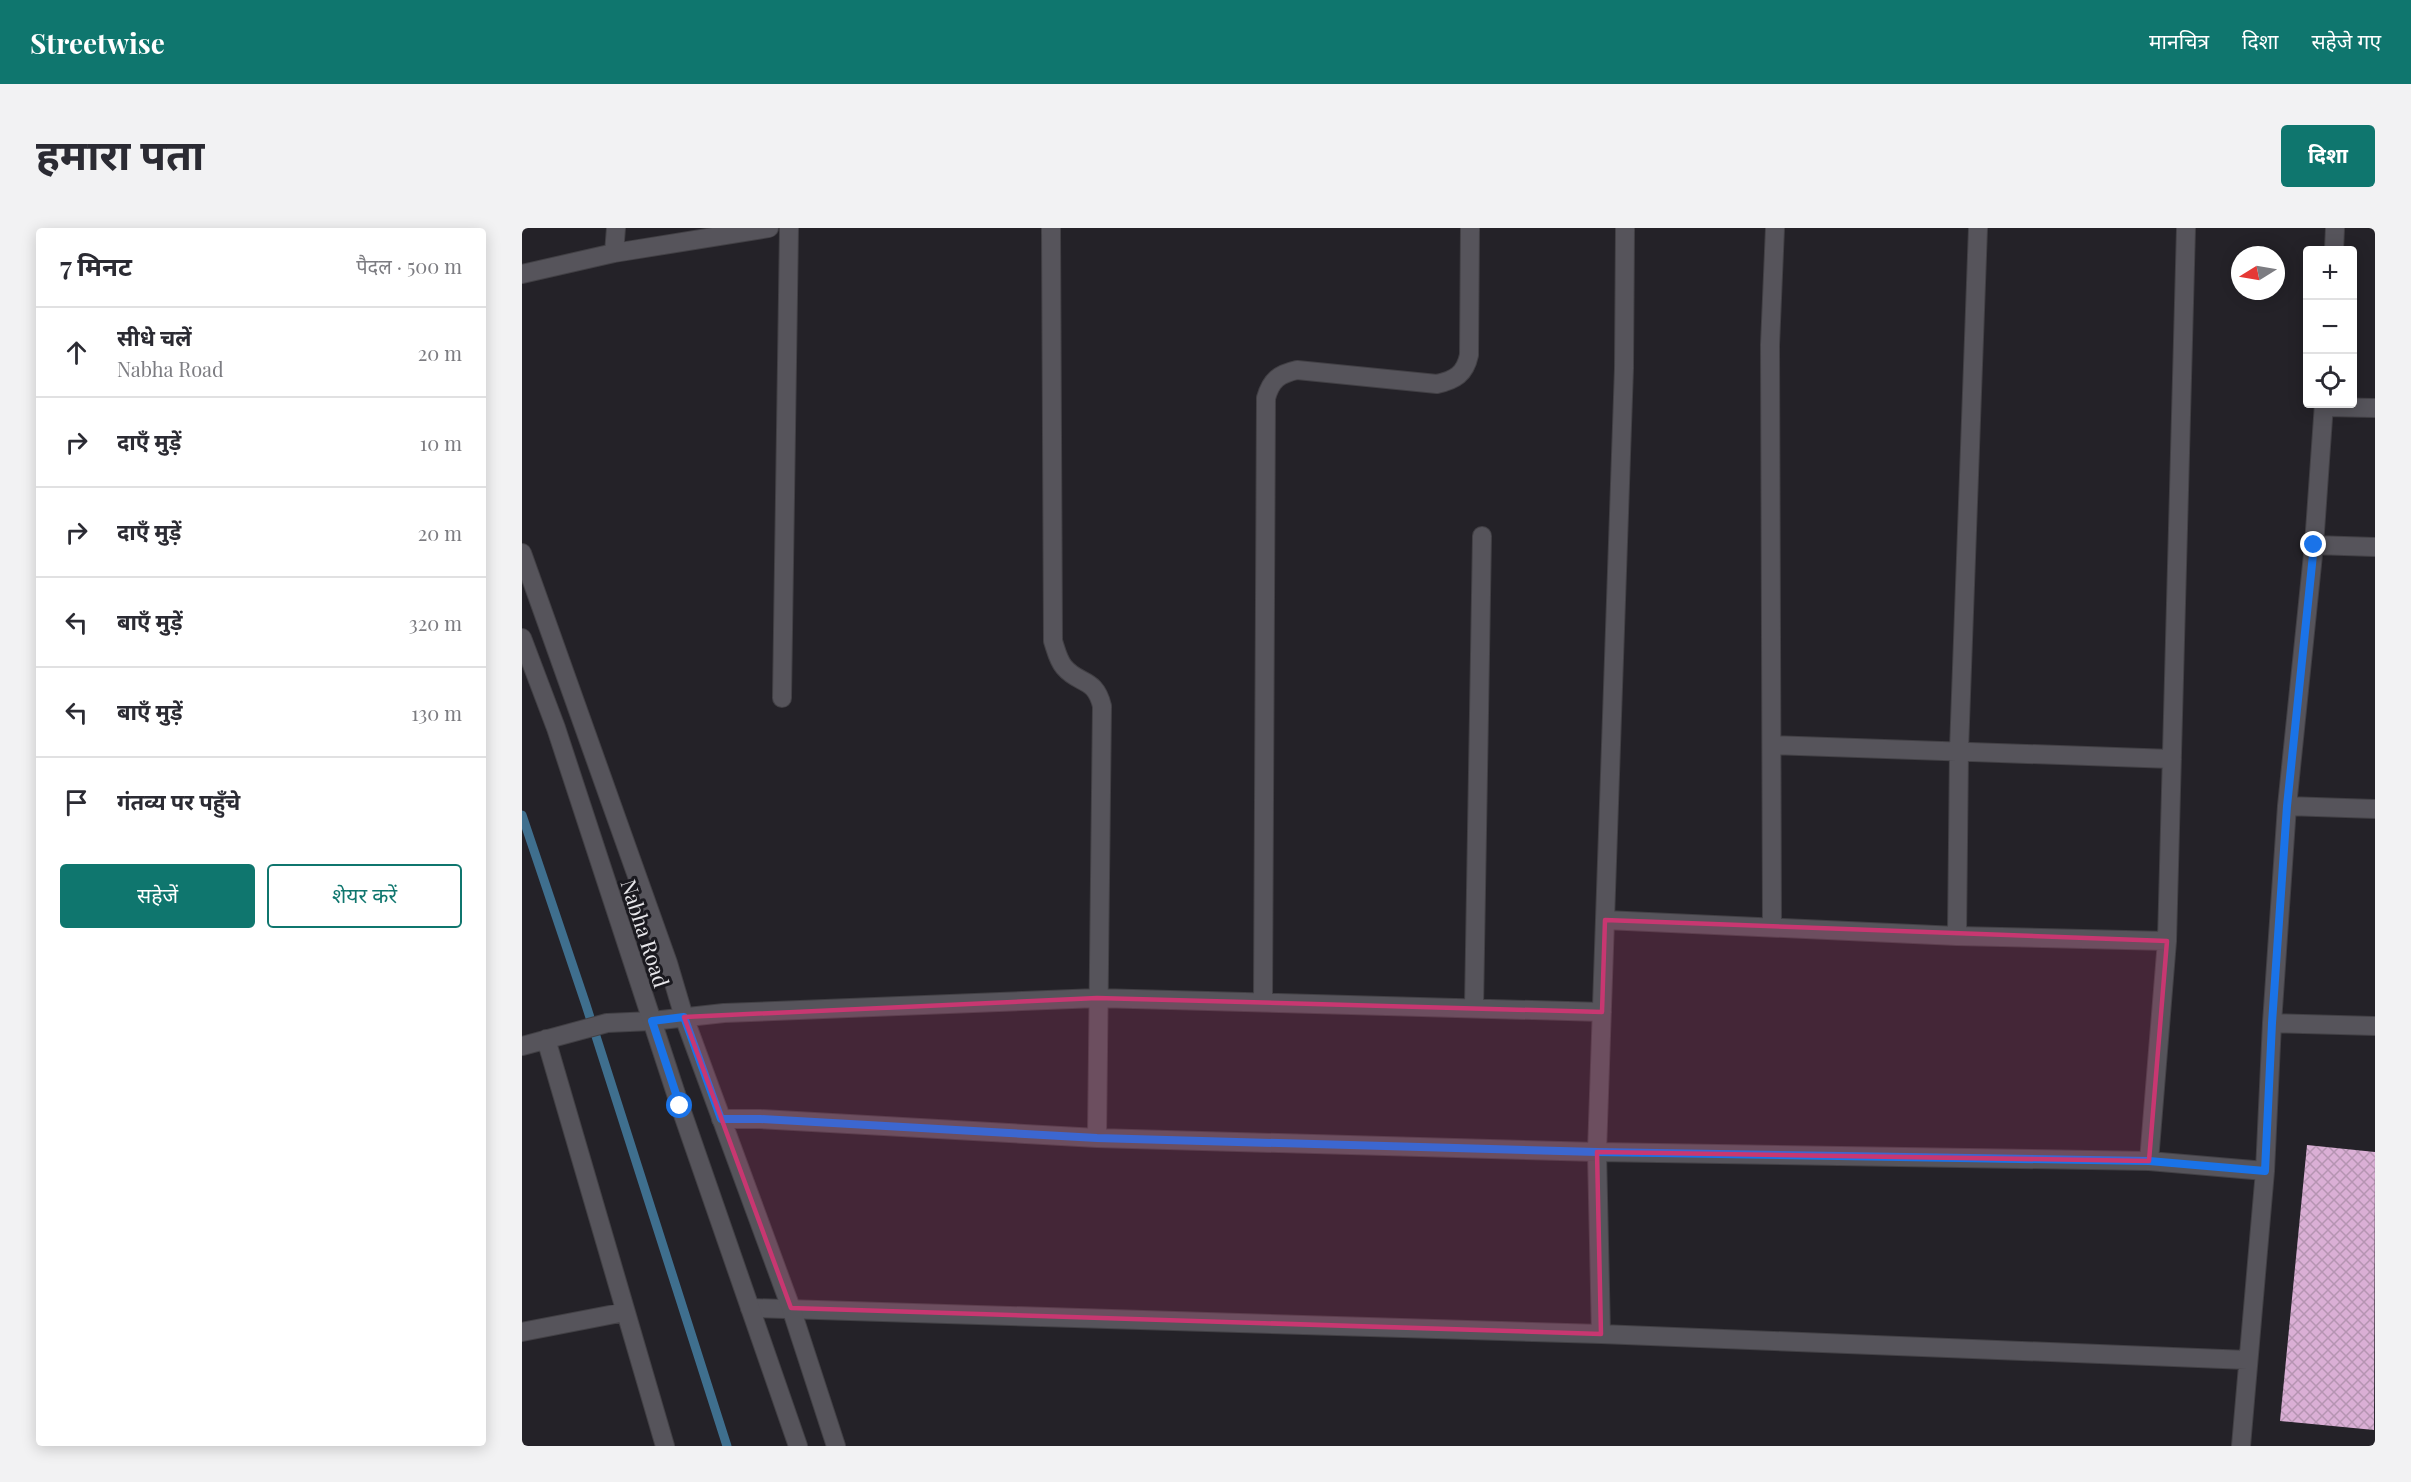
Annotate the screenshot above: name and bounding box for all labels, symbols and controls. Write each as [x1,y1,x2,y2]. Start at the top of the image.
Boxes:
text: Streetwise [30,24,165,61]
text: मानचित्र [2149,26,2209,54]
text: दिशा [2242,26,2278,54]
text: सहेजे गए [2311,26,2381,54]
text: हमारा पता [36,125,204,181]
button: दिशा [2281,125,2375,187]
north arrow [2231,246,2285,300]
map controls [2303,246,2357,408]
button: + [2303,246,2357,300]
text: 7 मिनट [60,248,132,283]
text: पैदल · 500 m [356,252,462,279]
button: − [2303,300,2357,354]
text: सीधे चलें [117,322,191,352]
icon: ahead [60,336,93,369]
text: 20 m [418,339,462,366]
button: locate [2303,354,2357,408]
text: Nabha Road [117,355,224,382]
icon: right [60,426,93,459]
text: दाएँ मुड़ें [117,426,181,456]
text: 10 m [420,429,462,456]
icon: right [60,516,93,549]
text: दाएँ मुड़ें [117,516,181,546]
text: 20 m [418,519,462,546]
route end [2300,531,2326,557]
icon: left [60,606,93,639]
text: बाएँ मुड़ें [117,606,182,636]
text: 320 m [409,609,462,636]
icon: left [60,696,93,729]
text: बाएँ मुड़ें [117,696,182,726]
text: 130 m [411,699,462,726]
icon: arrive [60,786,93,819]
text: गंतव्य पर पहुँचे [117,786,240,816]
button: सहेजें [60,864,255,928]
button: शेयर करें [267,864,462,928]
street label: Nabha Road [615,875,677,991]
route start [666,1092,692,1118]

